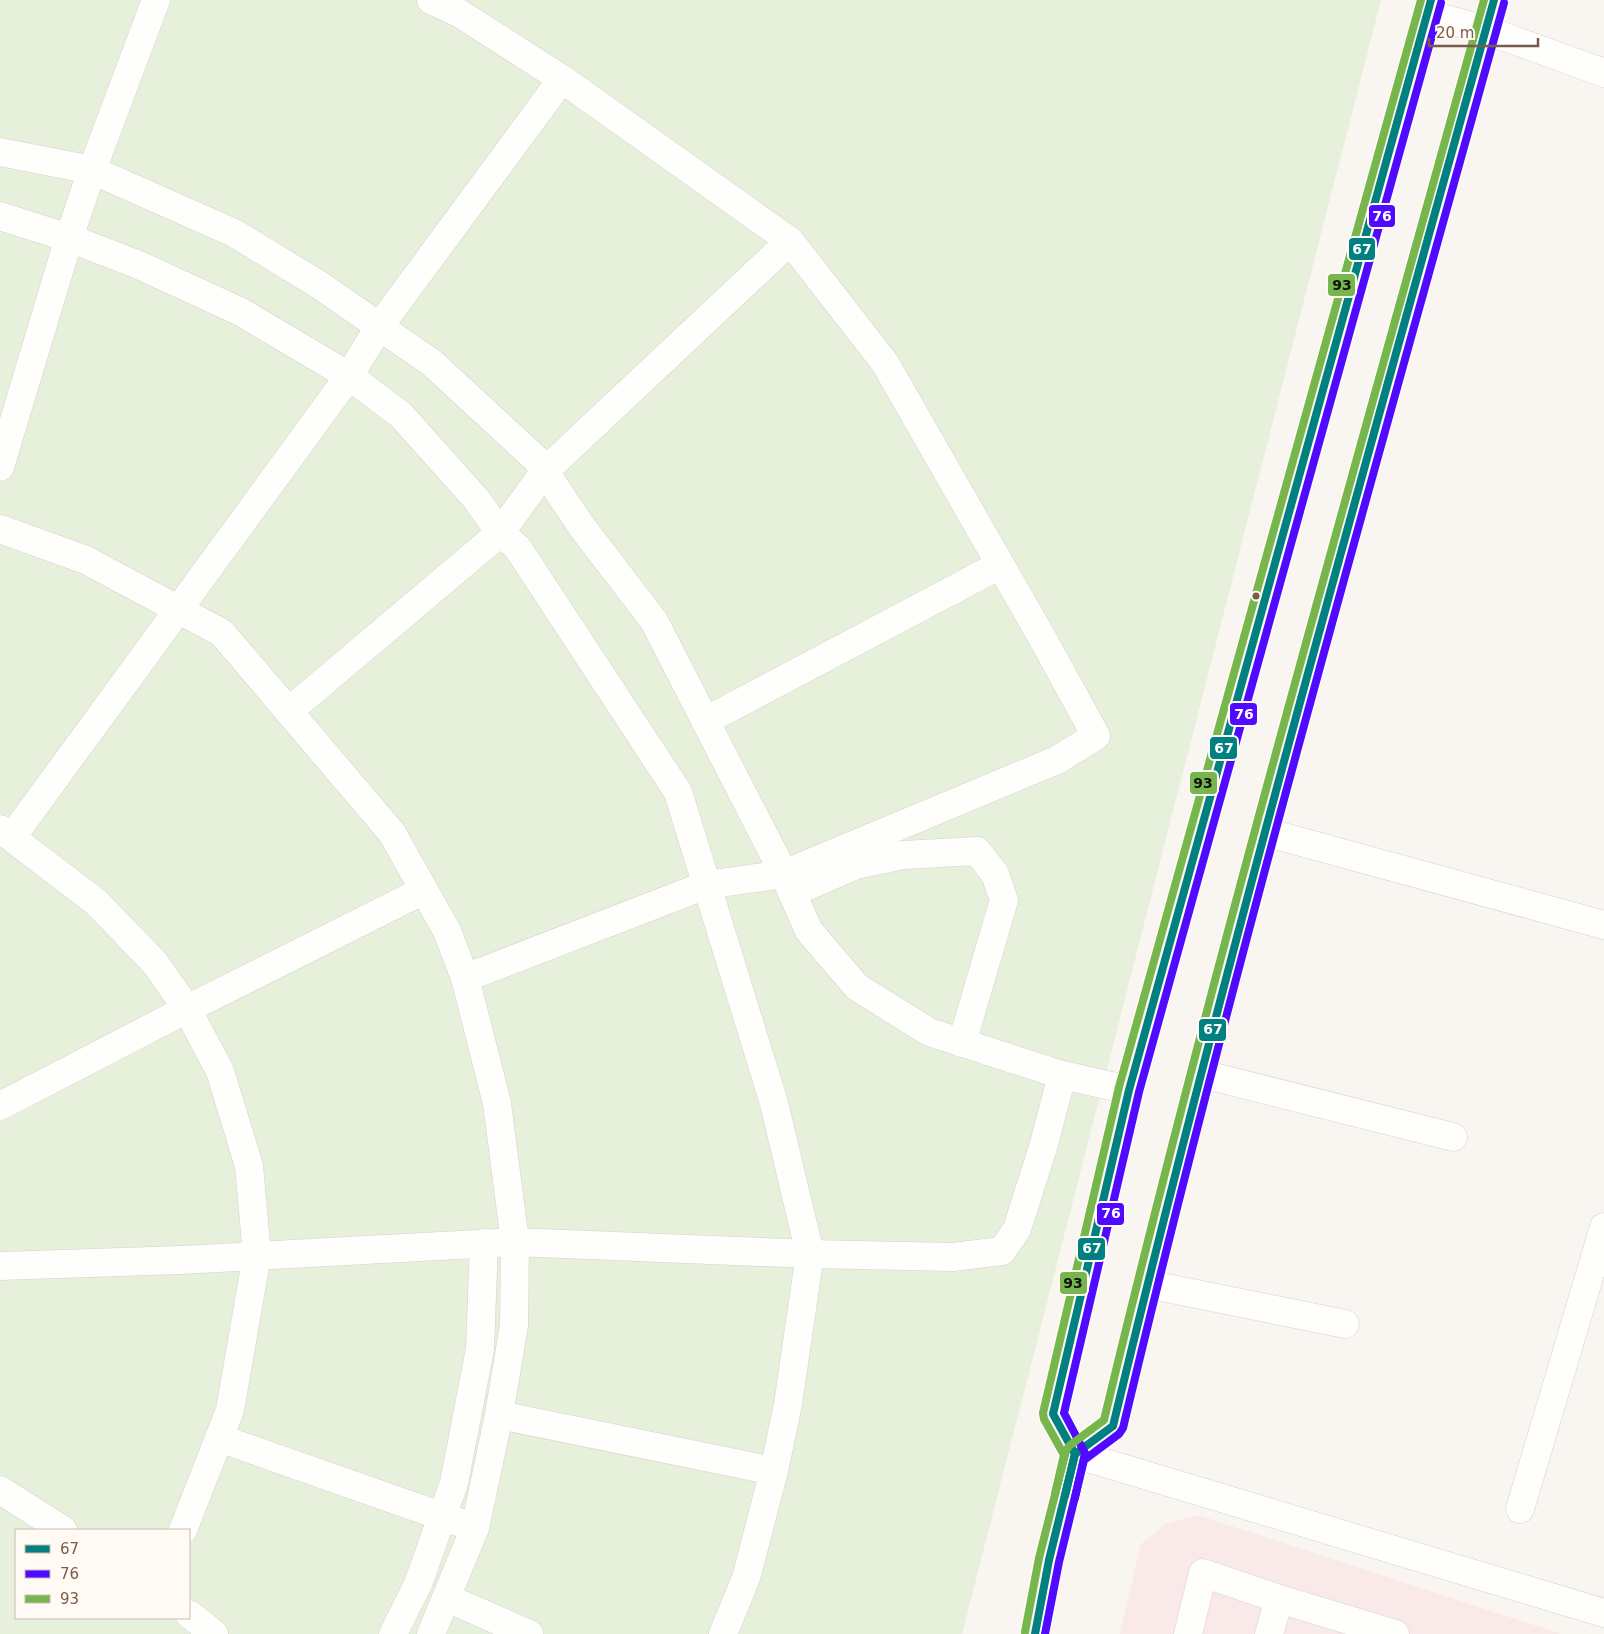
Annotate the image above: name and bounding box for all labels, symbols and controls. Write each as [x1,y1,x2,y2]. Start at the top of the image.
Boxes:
scale bar [1429,15,1538,47]
text: 20 m [1436,24,1474,42]
line badge: 76 [1368,204,1396,228]
text: 76 [1372,208,1392,224]
line badge: 67 [1348,237,1376,261]
text: 67 [1352,241,1372,257]
line badge: 93 [1327,273,1356,297]
text: 93 [1332,277,1352,293]
unlabelled marker [1251,591,1261,601]
line badge: 76 [1229,702,1258,726]
text: 76 [1234,706,1254,722]
line badge: 67 [1209,736,1238,760]
text: 67 [1214,740,1234,756]
line badge: 93 [1189,771,1218,795]
text: 93 [1193,775,1213,791]
line badge: 67 [1198,1018,1227,1042]
text: 67 [1203,1021,1223,1037]
line badge: 76 [1096,1202,1125,1226]
text: 76 [1101,1205,1121,1221]
line badge: 67 [1077,1237,1106,1261]
text: 67 [1082,1240,1102,1256]
line badge: 93 [1059,1271,1088,1295]
text: 93 [1063,1275,1083,1291]
legend [15,1529,190,1619]
text: 67 [60,1540,79,1558]
text: 76 [60,1565,79,1583]
text: 93 [60,1590,79,1608]

